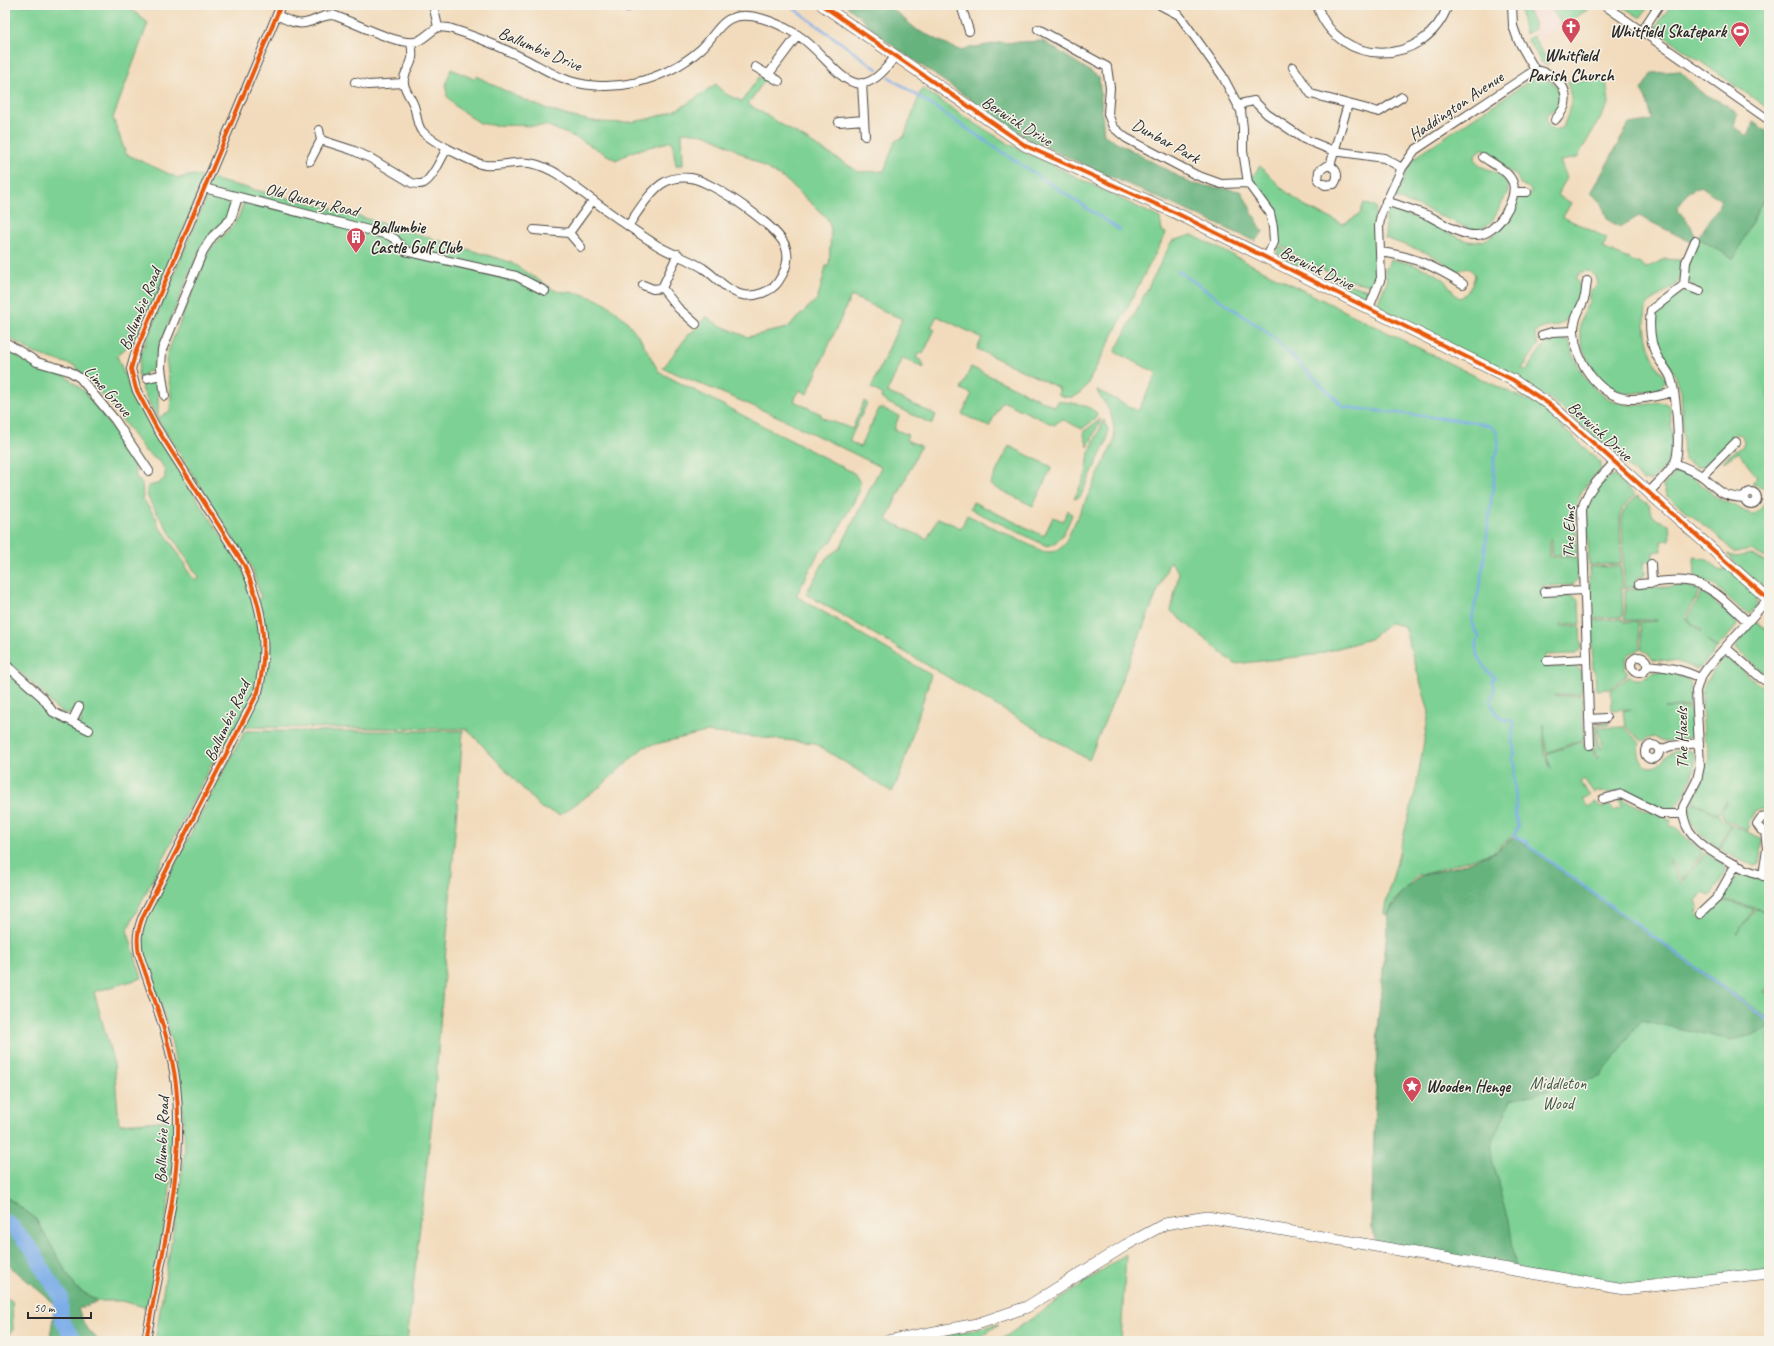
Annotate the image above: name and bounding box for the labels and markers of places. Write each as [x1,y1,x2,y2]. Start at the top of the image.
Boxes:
church icon: Whitfield Parish Church [1560,16,1582,44]
sports icon: Whitfield Skatepark [1729,20,1751,48]
place label: Whitfield Skatepark [1610,21,1728,42]
place label: Whitfield Parish Church [1528,45,1615,86]
place label: Ballumbie Castle Golf Club [370,217,463,258]
building icon: Ballumbie Castle Golf Club [345,226,367,254]
place icon: Wooden Henge [1401,1075,1423,1103]
place label: Wooden Henge [1426,1076,1511,1097]

